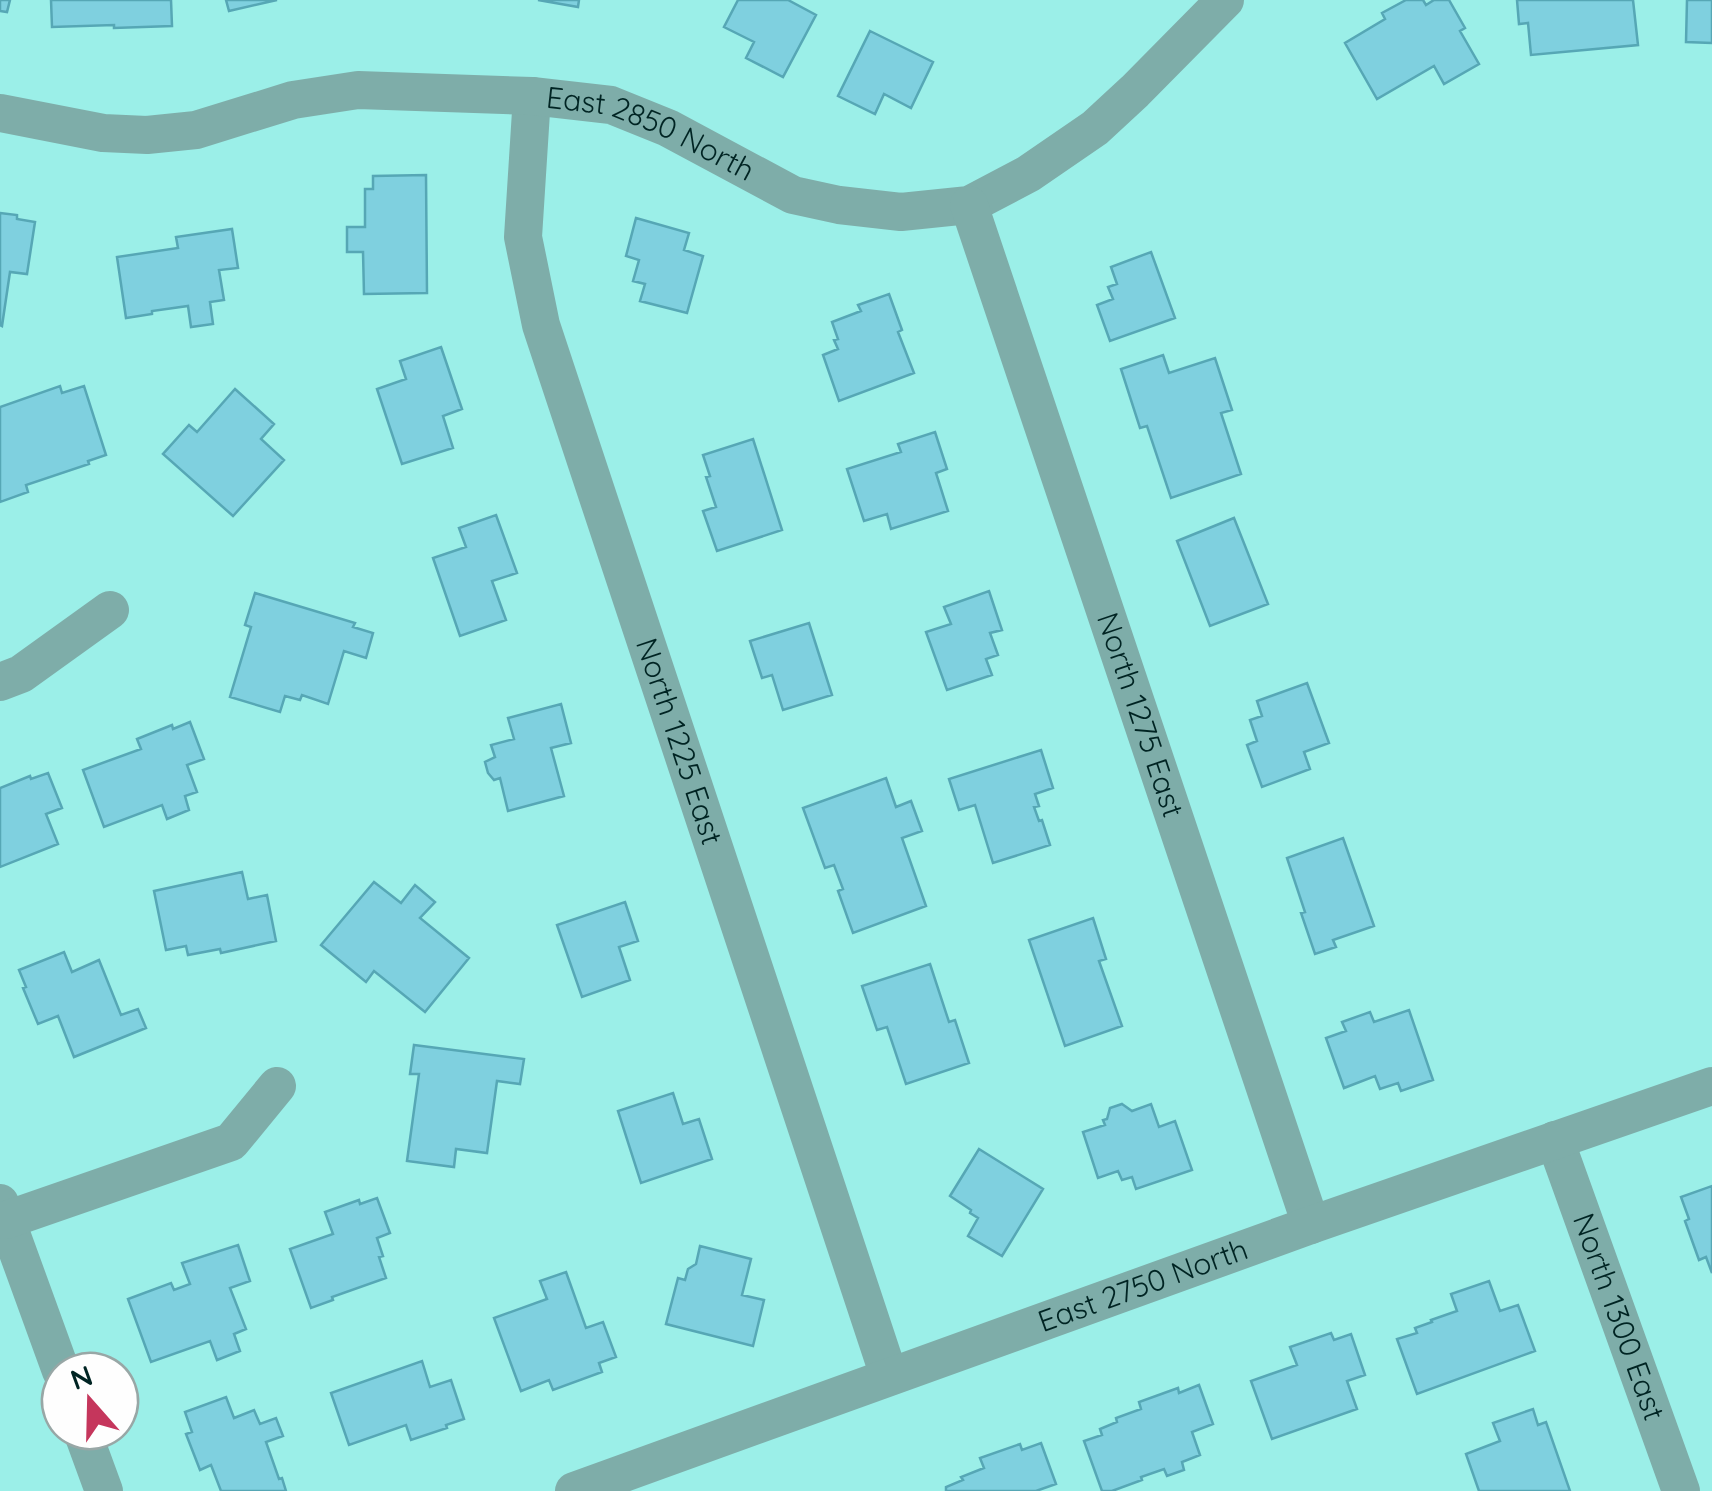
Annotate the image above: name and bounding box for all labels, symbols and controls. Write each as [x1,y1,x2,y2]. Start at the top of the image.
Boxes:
street label: East 2850 North [544,78,761,189]
street label: North 1275 East [1089,607,1193,822]
street label: North 1225 East [628,633,732,850]
street label: North 1300 East [1565,1208,1674,1425]
street label: East 2750 North [1033,1229,1253,1340]
north arrow [40,1351,140,1451]
text: N [66,1357,97,1397]

